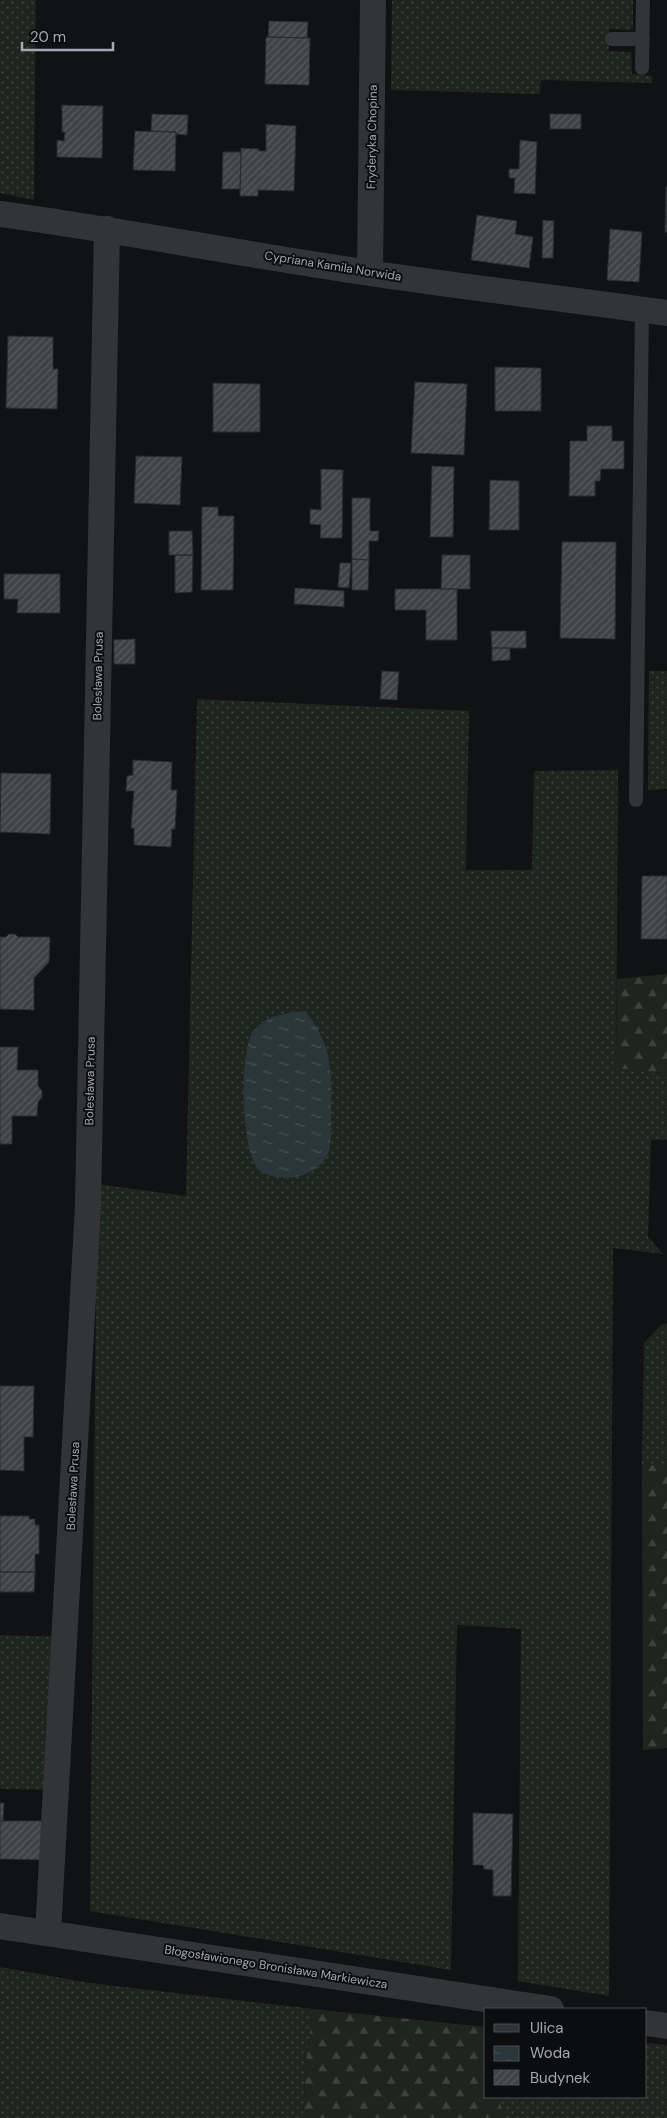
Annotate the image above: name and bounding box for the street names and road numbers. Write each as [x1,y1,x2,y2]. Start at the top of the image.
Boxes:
street label: Fryderyka Chopina [363,85,381,189]
street label: Cypriana Kamila Norwida [263,247,403,285]
street label: Bolesława Prusa [89,631,107,721]
street label: Bolesława Prusa [81,1036,99,1126]
street label: Bolesława Prusa [63,1441,83,1531]
street label: Błogosławionego Bronisława Markiewicza [163,1941,389,1993]

